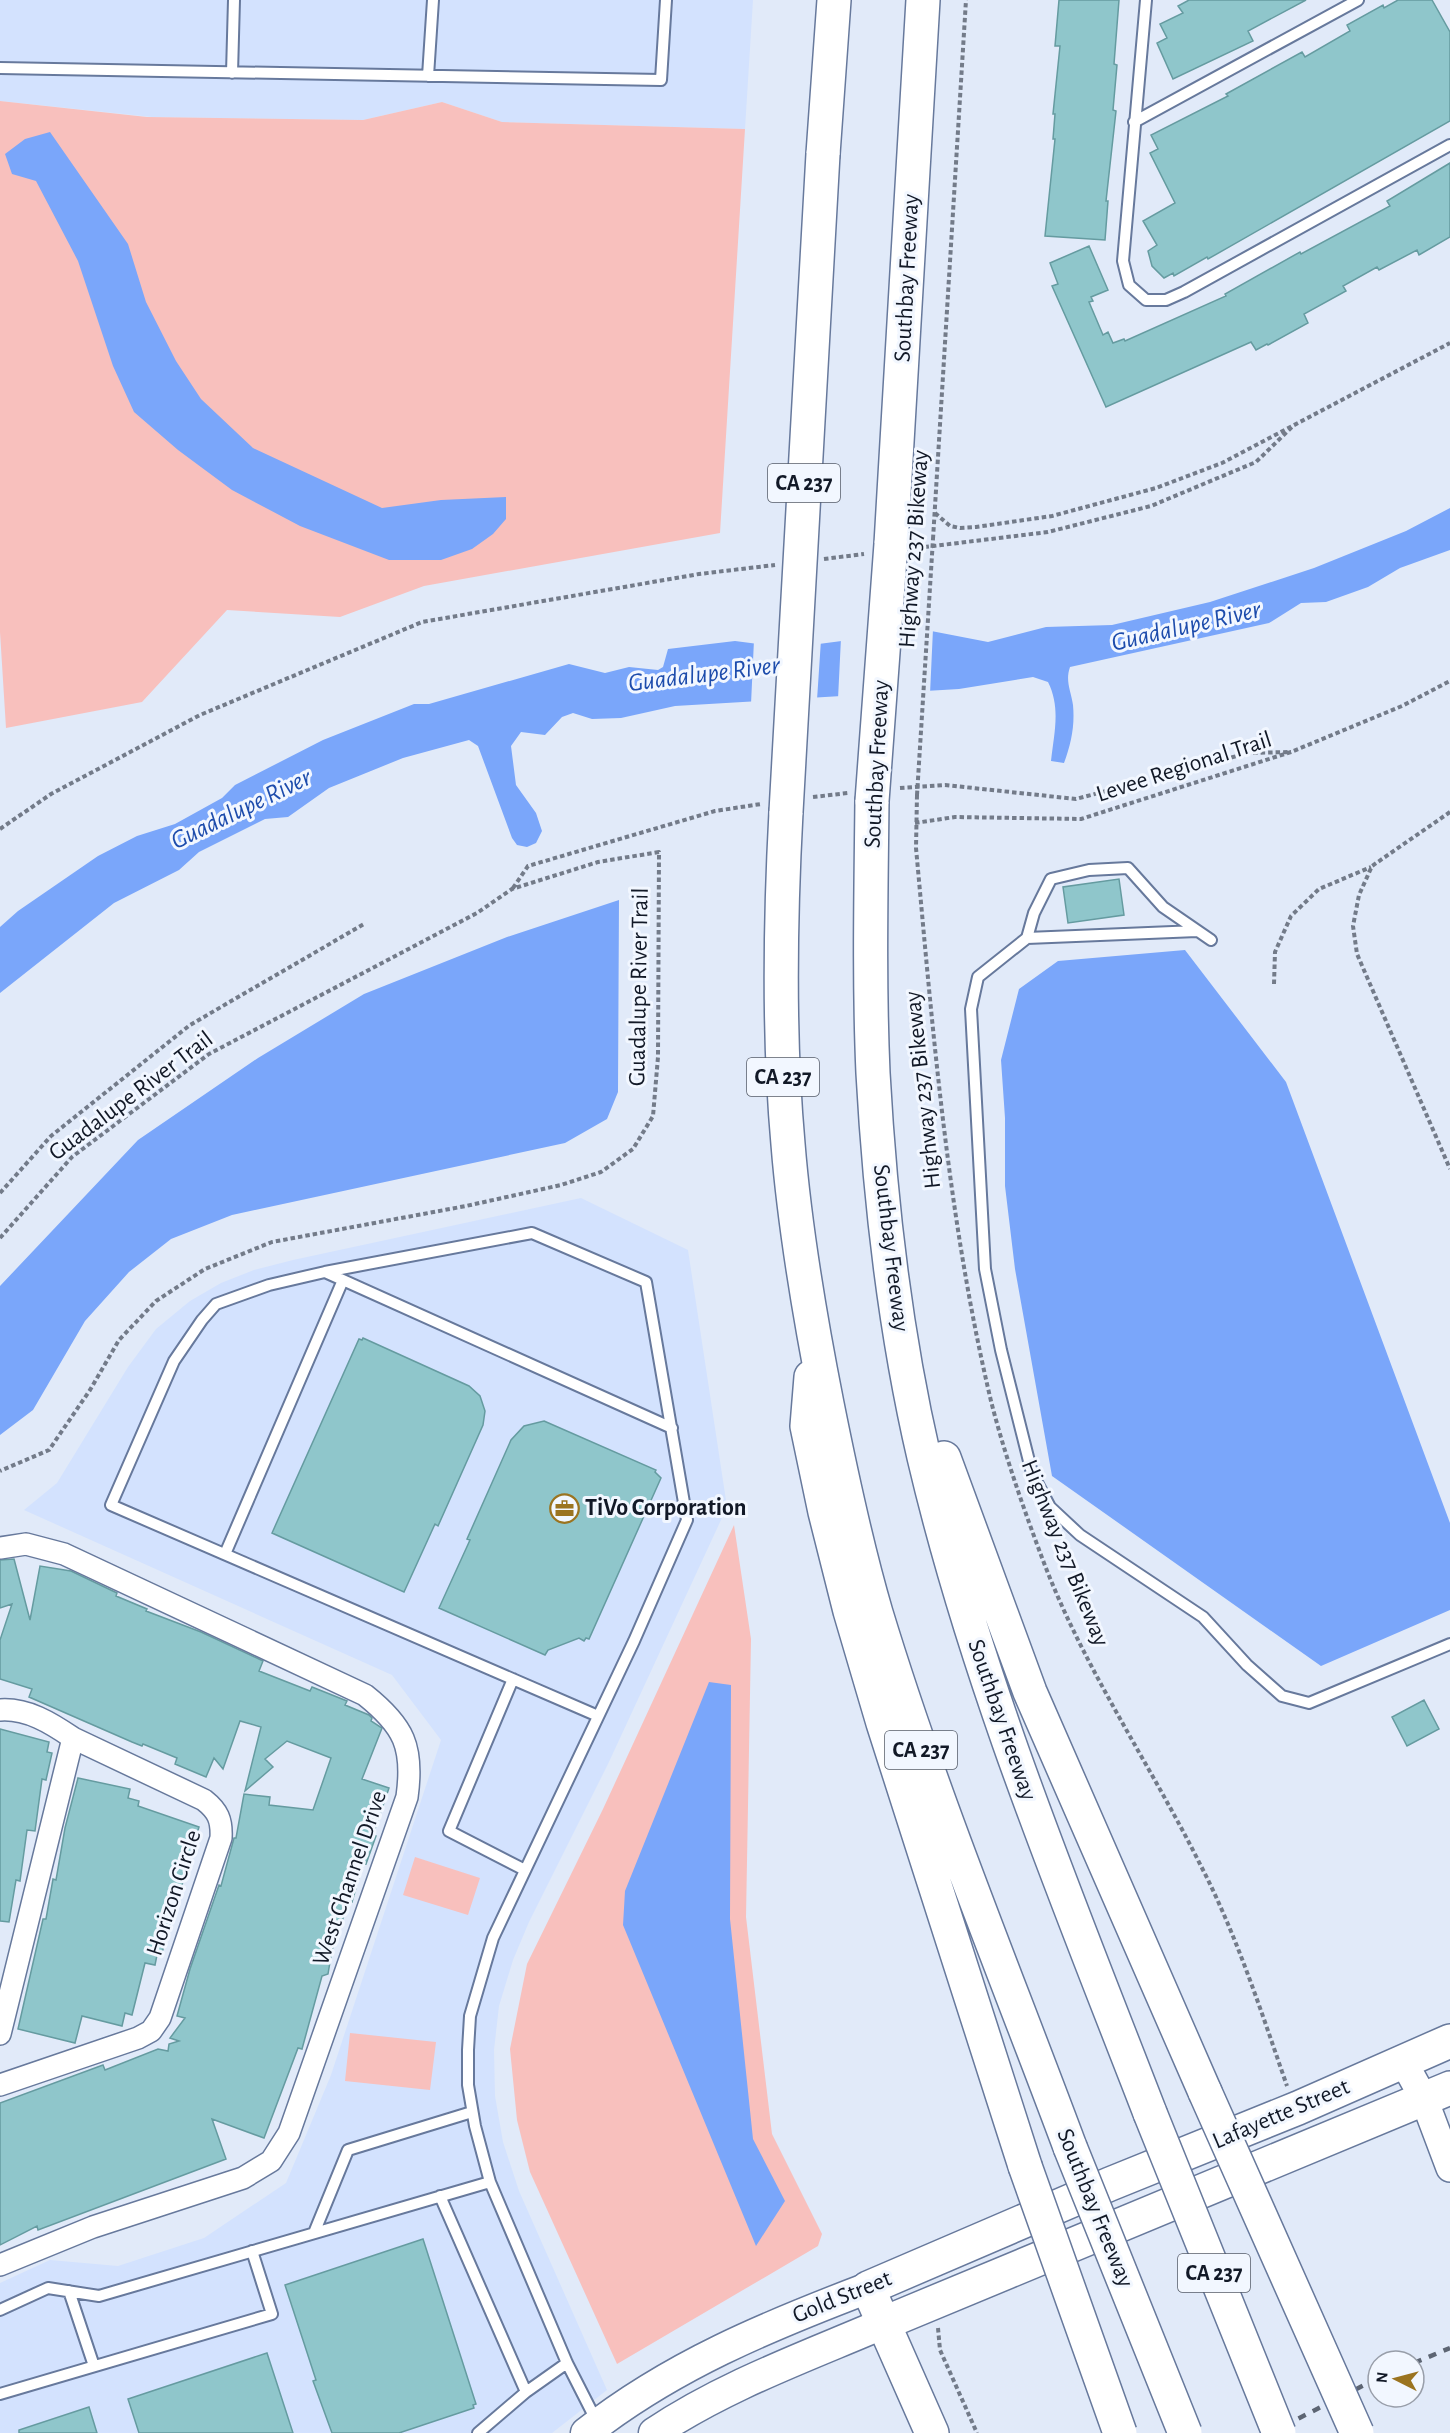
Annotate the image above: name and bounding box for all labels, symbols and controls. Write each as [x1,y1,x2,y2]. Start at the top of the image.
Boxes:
street label: Southbay Freeway [891,193,923,363]
street label: Highway 237 Bikeway [895,449,933,649]
road number: CA 237 [768,464,840,502]
water label: Guadalupe River [1109,596,1265,656]
water label: Guadalupe River [627,652,783,696]
street label: Southbay Freeway [861,679,893,849]
street label: Levee Regional Trail [1093,727,1275,807]
water label: Guadalupe River [167,763,317,854]
street label: Guadalupe River Trail [625,888,653,1086]
street label: Highway 237 Bikeway [901,990,945,1190]
street label: Guadalupe River Trail [45,1027,217,1165]
road number: CA 237 [747,1058,819,1096]
street label: Southbay Freeway [869,1163,913,1333]
street label: Highway 237 Bikeway [1017,1456,1113,1650]
office icon: TiVo Corporation [548,1492,580,1524]
place label: TiVo Corporation [585,1496,746,1520]
street label: Southbay Freeway [963,1636,1041,1804]
road number: CA 237 [885,1731,957,1769]
street label: West Channel Drive [309,1788,391,1968]
street label: Horizon Circle [142,1827,206,1959]
street label: Lafayette Street [1209,2074,1353,2154]
street label: Southbay Freeway [1052,2125,1138,2291]
road number: CA 237 [1178,2254,1250,2292]
street label: Gold Street [789,2266,895,2328]
north arrow [1366,2349,1426,2409]
text: N [1374,2371,1391,2384]

